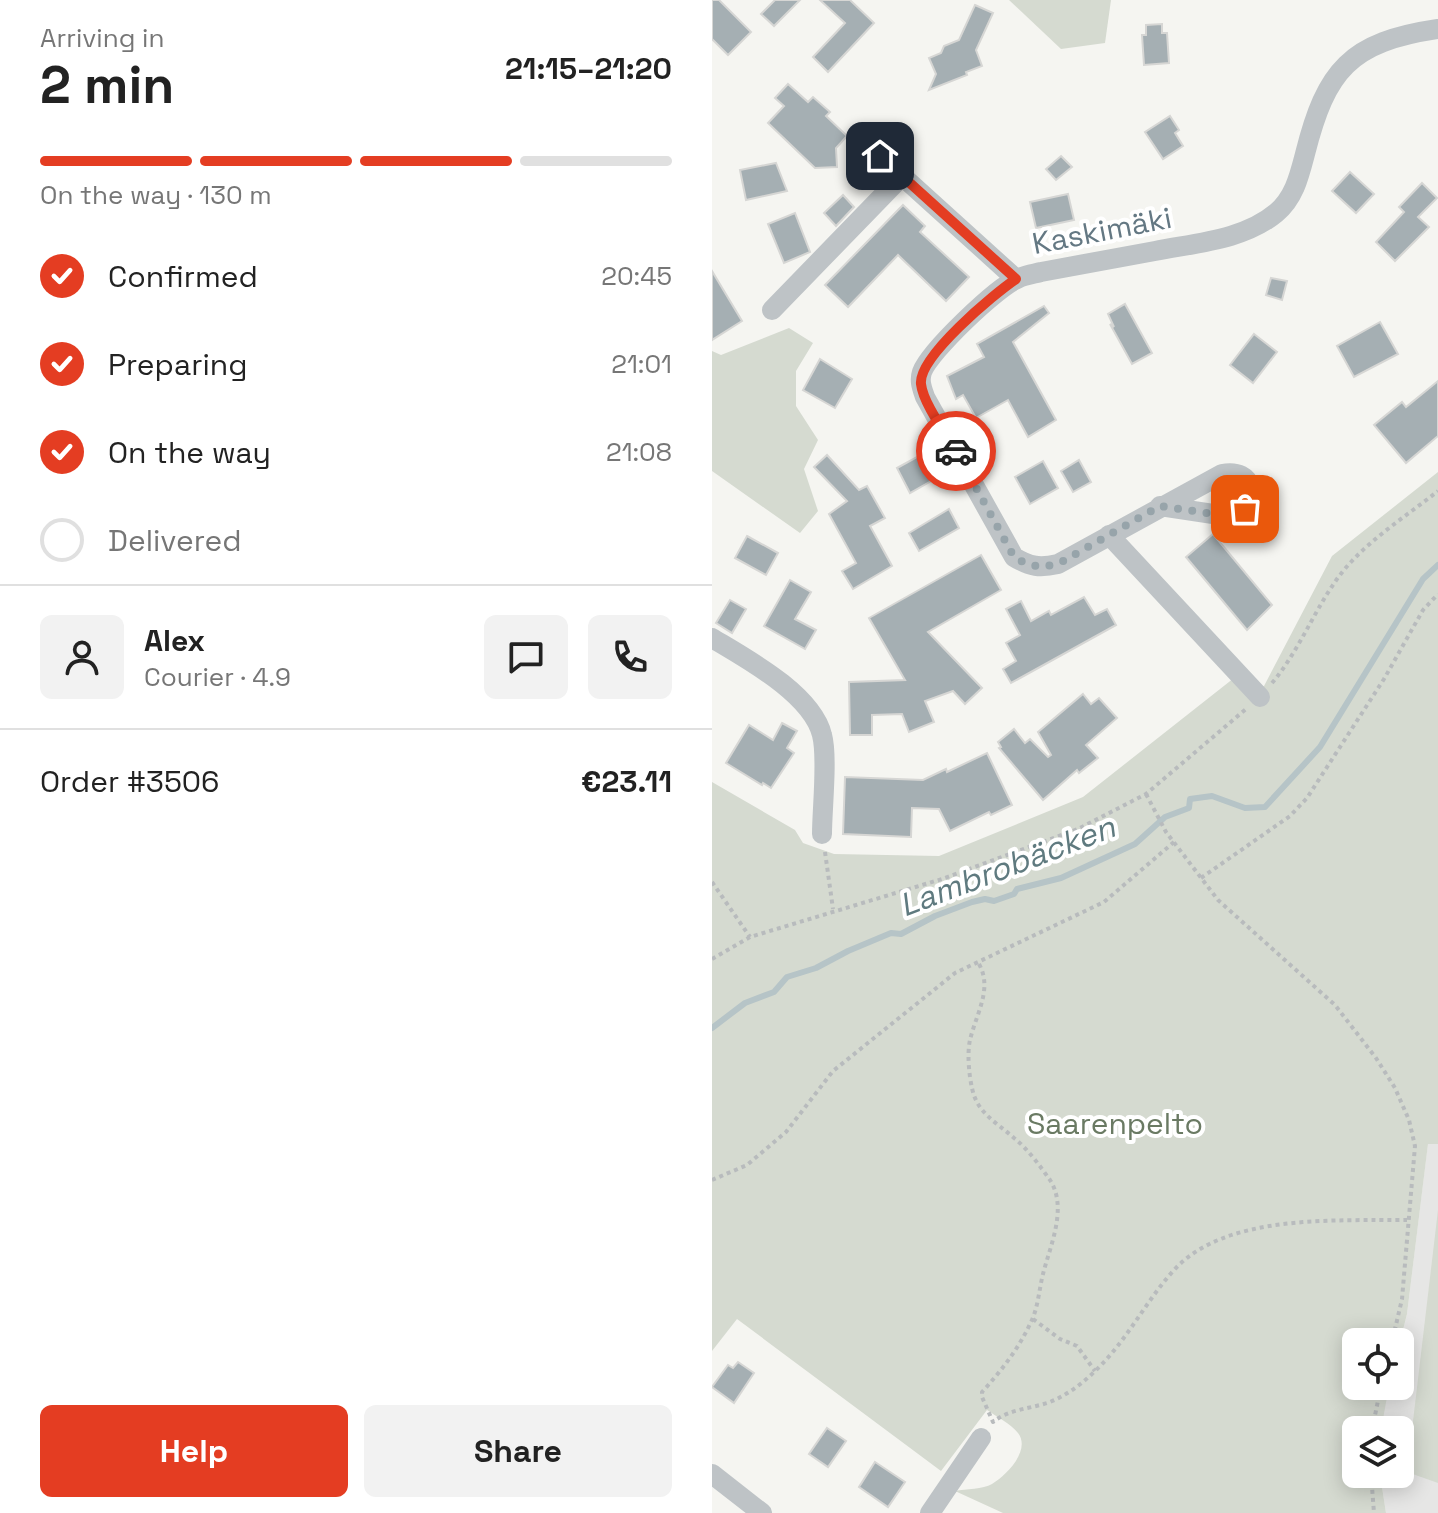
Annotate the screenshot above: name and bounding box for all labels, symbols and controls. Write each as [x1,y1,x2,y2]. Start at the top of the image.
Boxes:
text: Arriving in [40,21,164,55]
text: 21:15–21:20 [505,49,672,88]
text: 2 min [40,52,174,118]
pin [846,122,914,190]
icon: home [858,134,902,178]
text: On the way · 130 m [40,178,272,212]
street label: Kaskimäki [1029,198,1175,263]
icon: check [40,254,84,298]
text: Confirmed [108,257,258,296]
text: 20:45 [601,259,672,293]
icon: check [40,342,84,386]
text: Preparing [108,345,247,384]
text: 21:01 [611,347,672,381]
courier [916,411,996,491]
icon: car [934,429,978,473]
icon: check [40,430,84,474]
text: On the way [108,433,271,472]
text: 21:08 [606,435,672,469]
pin [1211,475,1279,543]
icon: bag [1223,487,1267,531]
text: Delivered [108,521,242,560]
button: person [40,615,124,699]
button: chat [484,615,568,699]
button: phone [588,615,672,699]
text: Alex [144,621,205,660]
text: Courier · 4.9 [144,660,291,694]
text: Order #3506 [40,762,219,801]
text: €23.11 [581,762,672,801]
water label: Lambrobäcken [893,806,1122,926]
park label: Saarenpelto [1027,1104,1203,1143]
map controls [1342,1328,1414,1488]
button: locate [1342,1328,1414,1400]
button: Help [40,1405,348,1497]
button: Share [364,1405,672,1497]
button: layers [1342,1416,1414,1488]

